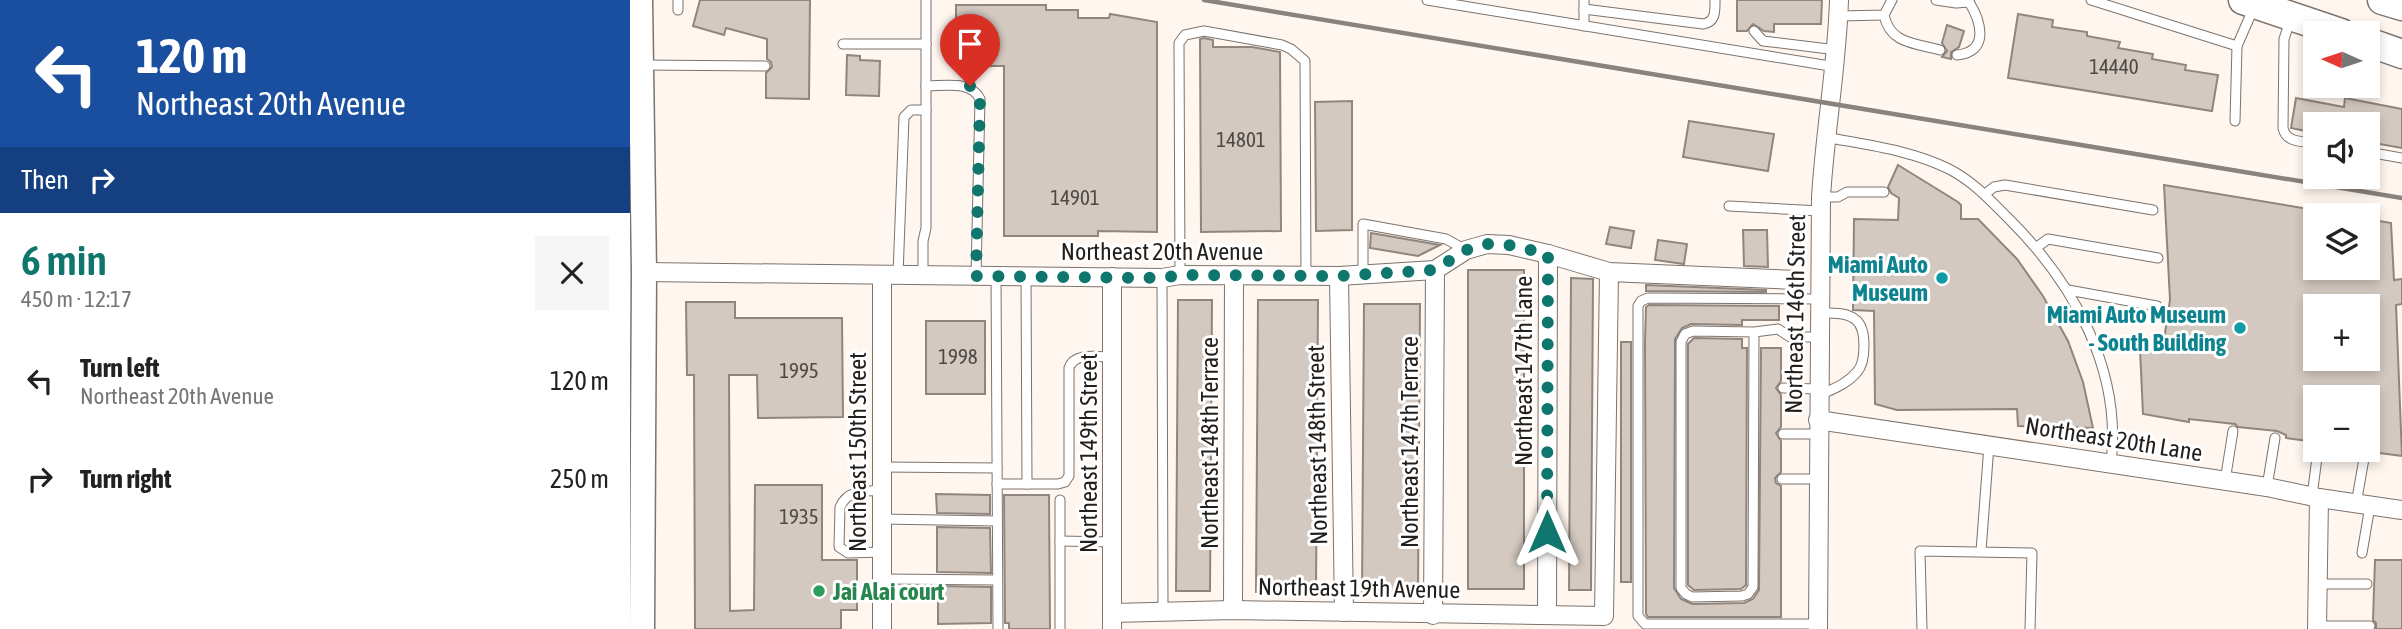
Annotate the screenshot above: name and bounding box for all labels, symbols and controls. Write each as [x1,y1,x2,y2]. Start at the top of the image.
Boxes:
pin [940,14,1000,86]
north arrow [2303,21,2380,98]
map controls [2303,21,2380,462]
icon: arrive [951,25,989,63]
text: 120 m [136,27,247,83]
icon: left [21,28,112,119]
house number: 14440 [2089,54,2139,78]
text: Northeast 20th Avenue [136,85,406,122]
button: sound [2303,112,2380,189]
house number: 14801 [1216,127,1266,151]
icon: right [83,161,121,199]
text: Then [21,165,69,195]
house number: 14901 [1050,185,1100,209]
button: layers [2303,203,2380,280]
street label: Northeast 146th Street [1780,214,1810,414]
text: 6 min [21,236,107,284]
button: close [535,236,609,310]
street label: Northeast 20th Avenue [1061,238,1263,265]
place label: Miami Auto Museum [1828,251,1928,306]
marker: Miami Auto Museum [1934,270,1950,286]
street label: Northeast 147th Lane [1510,276,1537,466]
text: 450 m · 12:17 [21,286,132,312]
button: + [2303,294,2380,371]
place label: Miami Auto Museum - South Building [2047,301,2227,356]
marker: Miami Auto Museum - South Building [2232,320,2248,336]
street label: Northeast 147th Terrace [1396,336,1423,548]
street label: Northeast 148th Terrace [1196,337,1223,549]
house number: 1998 [938,344,978,368]
street label: Northeast 148th Street [1302,345,1332,545]
street label: Northeast 150th Street [844,352,871,552]
text: Turn left [80,353,160,383]
street label: Northeast 149th Street [1075,353,1102,553]
house number: 1995 [779,358,819,382]
icon: left [21,362,59,400]
text: 120 m [550,366,609,396]
text: Northeast 20th Avenue [80,383,274,409]
button: − [2303,385,2380,462]
street label: Northeast 20th Lane [2024,412,2204,466]
icon: right [21,460,59,498]
text: Turn right [80,464,171,494]
text: 250 m [550,464,609,494]
position arrow [1510,495,1584,569]
house number: 1935 [779,504,819,528]
street label: Northeast 19th Avenue [1258,573,1460,603]
place label: Jai Alai court [832,578,944,605]
marker: Jai Alai court [811,583,827,599]

